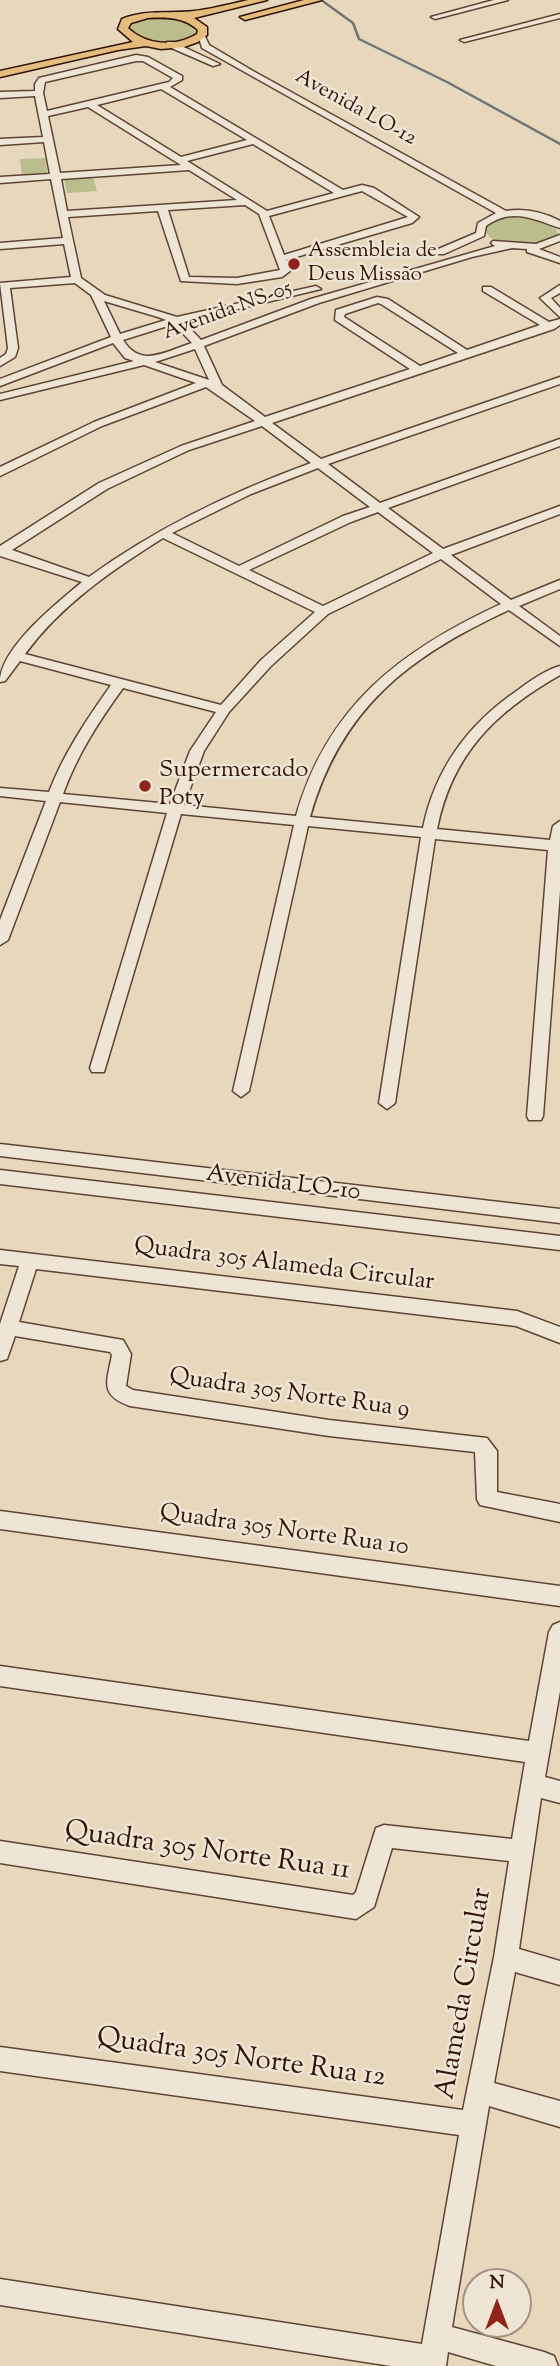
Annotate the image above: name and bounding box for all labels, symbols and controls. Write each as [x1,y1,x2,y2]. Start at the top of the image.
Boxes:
street label: Avenida LO-12 [290,65,420,153]
place label: Assembleia de Deus Missão [308,239,437,289]
marker: Assembleia de Deus Missão [286,256,302,272]
street label: Avenida NS-05 [160,277,296,347]
place label: Supermercado Poty [159,758,308,814]
marker: Supermercado Poty [137,778,153,794]
street label: Avenida LO-10 [204,1161,362,1209]
street label: Quadra 305 Alameda Circular [132,1233,436,1299]
street label: Quadra 305 Norte Rua 9 [167,1364,411,1426]
street label: Quadra 305 Norte Rua 10 [158,1500,410,1564]
street label: Quadra 305 Norte Rua 11 [62,1816,352,1890]
street label: Alameda Circular [431,1886,501,2102]
street label: Quadra 305 Norte Rua 12 [94,2023,388,2097]
north arrow [462,2268,532,2338]
text: N [489,2270,505,2297]

